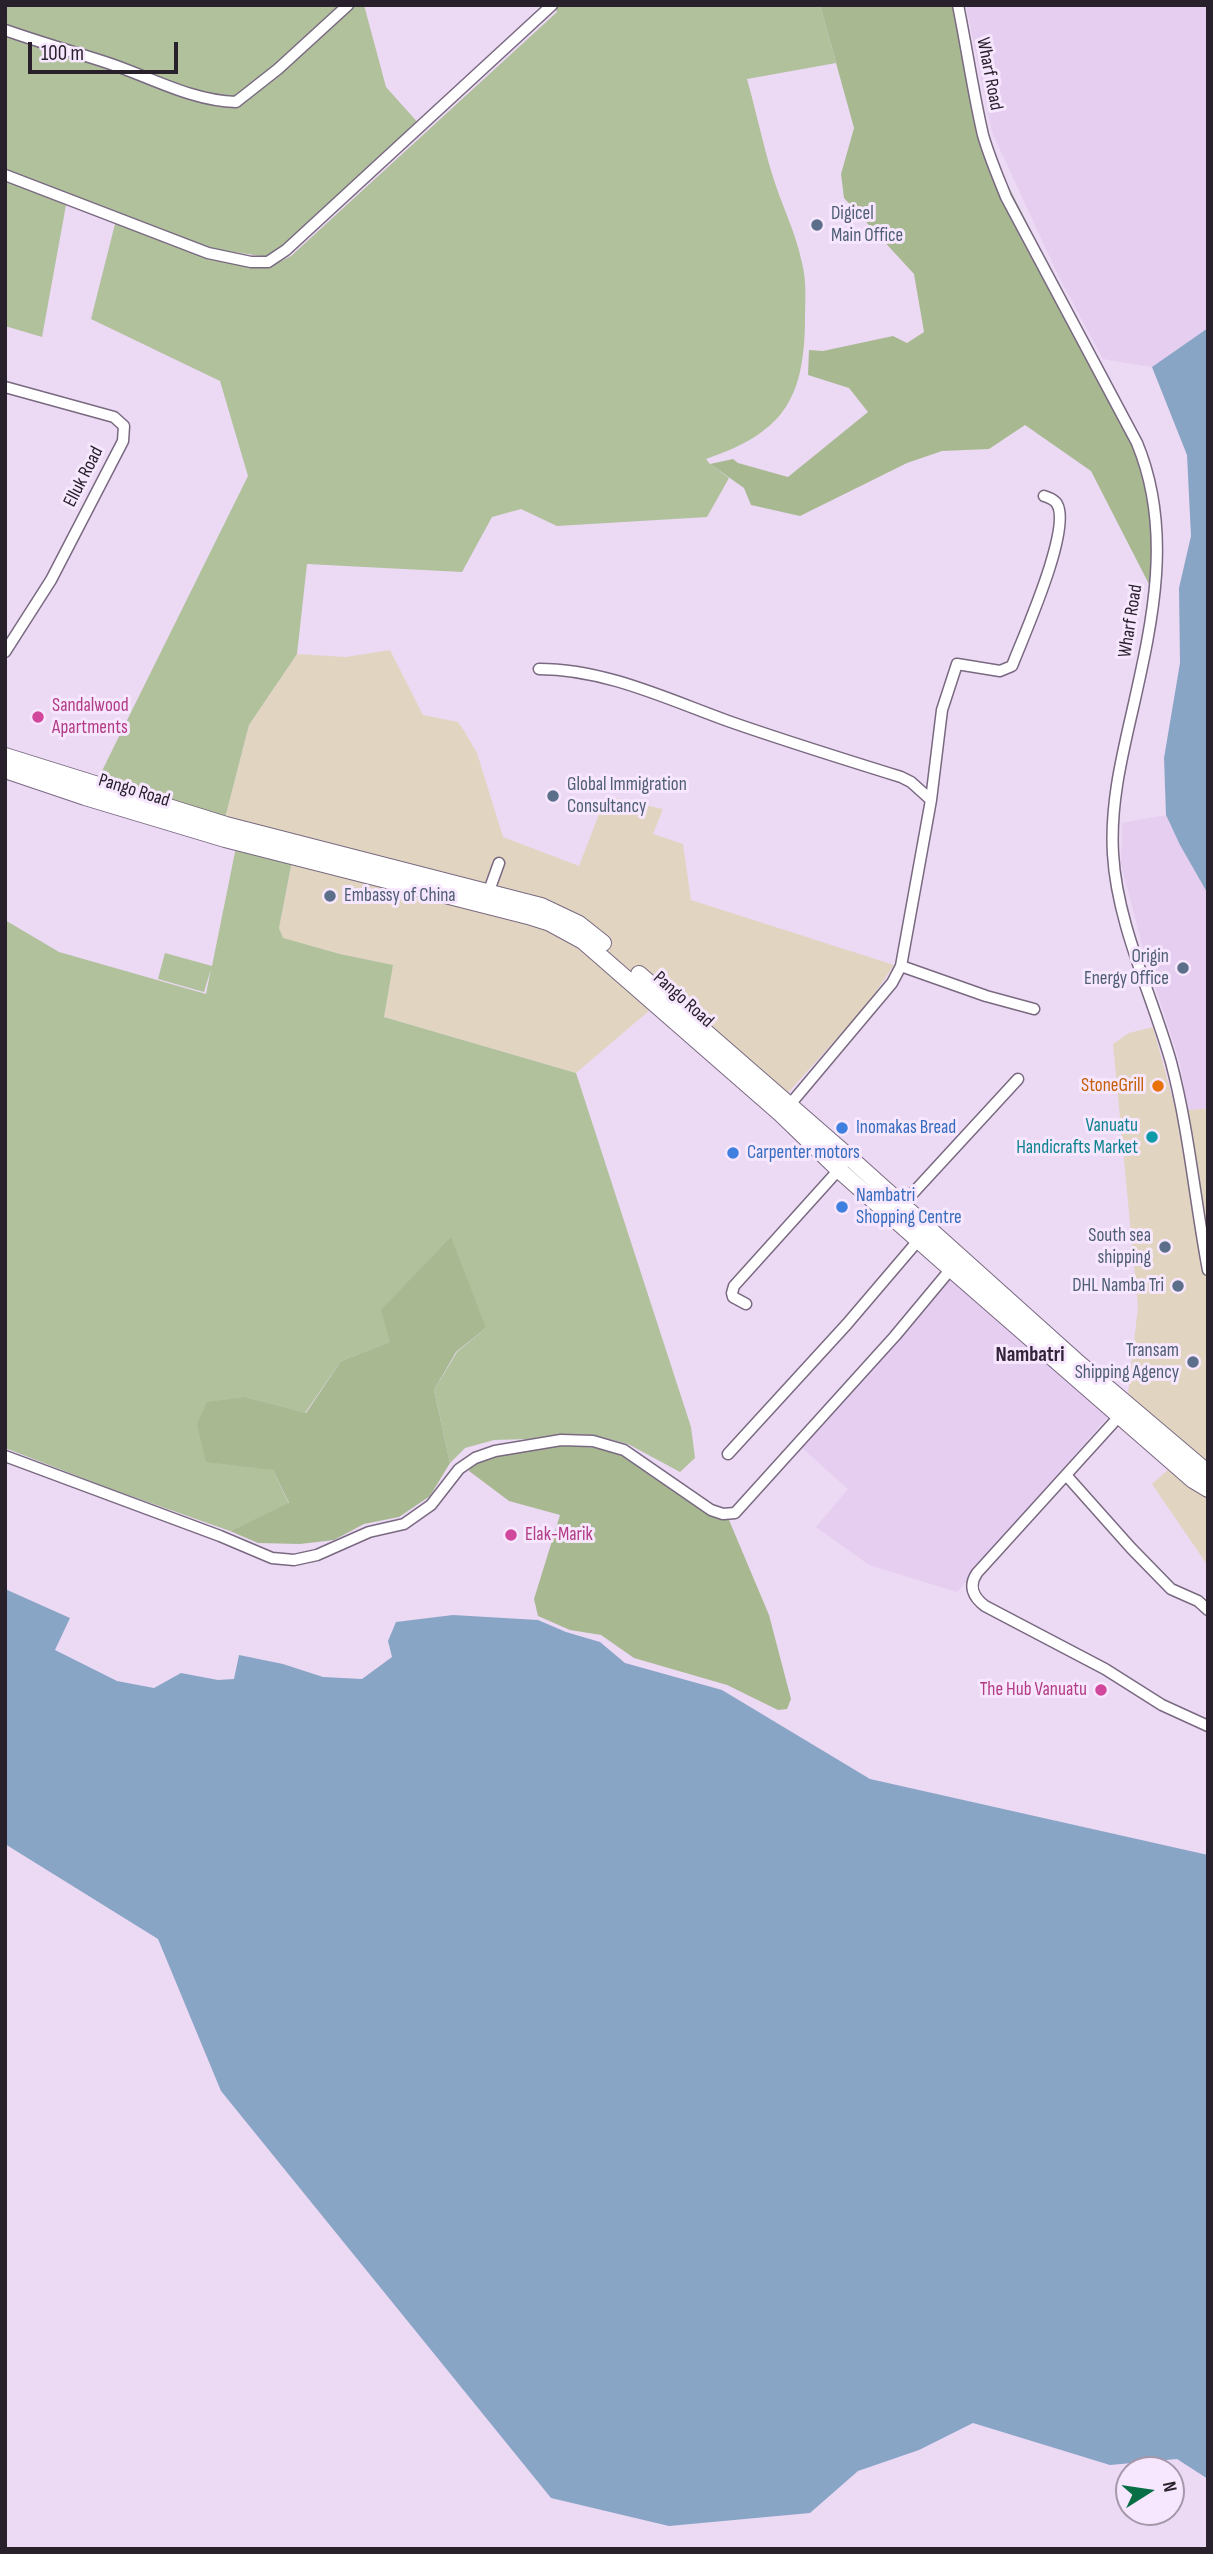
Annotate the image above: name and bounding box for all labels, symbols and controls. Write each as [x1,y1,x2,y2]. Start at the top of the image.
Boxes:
scale bar [32,28,182,72]
street label: Wharf Road [971,36,1007,112]
text: 100 m [41,41,84,66]
place label: Digicel Main Office [831,203,903,247]
marker: Digicel Main Office [809,217,825,233]
street label: Elluk Road [59,443,109,511]
street label: Wharf Road [1114,583,1148,659]
place label: Sandalwood Apartments [52,695,129,739]
marker: Sandalwood Apartments [30,709,46,725]
street label: Pango Road [96,769,172,813]
place label: Global Immigration Consultancy [567,774,687,818]
marker: Global Immigration Consultancy [545,788,561,804]
place label: Embassy of China [344,885,456,907]
marker: Embassy of China [322,888,338,904]
place label: Origin Energy Office [1084,946,1169,990]
marker: Origin Energy Office [1175,960,1191,976]
street label: Pango Road [648,967,718,1033]
place label: StoneGrill [1081,1075,1144,1097]
marker: StoneGrill [1150,1078,1166,1094]
place label: Vanuatu Handicrafts Market [1016,1115,1138,1159]
place label: Inomakas Bread [856,1117,956,1139]
marker: Inomakas Bread [834,1120,850,1136]
marker: Vanuatu Handicrafts Market [1144,1129,1160,1145]
place label: Carpenter motors [747,1142,860,1164]
marker: Carpenter motors [725,1145,741,1161]
place label: Nambatri Shopping Centre [856,1185,962,1229]
marker: Nambatri Shopping Centre [834,1199,850,1215]
place label: South sea shipping [1088,1225,1151,1269]
marker: South sea shipping [1157,1239,1173,1255]
place label: DHL Namba Tri [1072,1275,1164,1297]
marker: DHL Namba Tri [1170,1278,1186,1294]
place label: Transam Shipping Agency [1075,1340,1179,1384]
district label: Nambatri [995,1343,1065,1369]
marker: Transam Shipping Agency [1185,1354,1201,1370]
place label: Elak-Marik [525,1524,593,1546]
marker: Elak-Marik [503,1527,519,1543]
place label: The Hub Vanuatu [980,1679,1087,1701]
marker: The Hub Vanuatu [1093,1682,1109,1698]
north arrow [1115,2456,1185,2526]
text: N [1157,2480,1181,2494]

